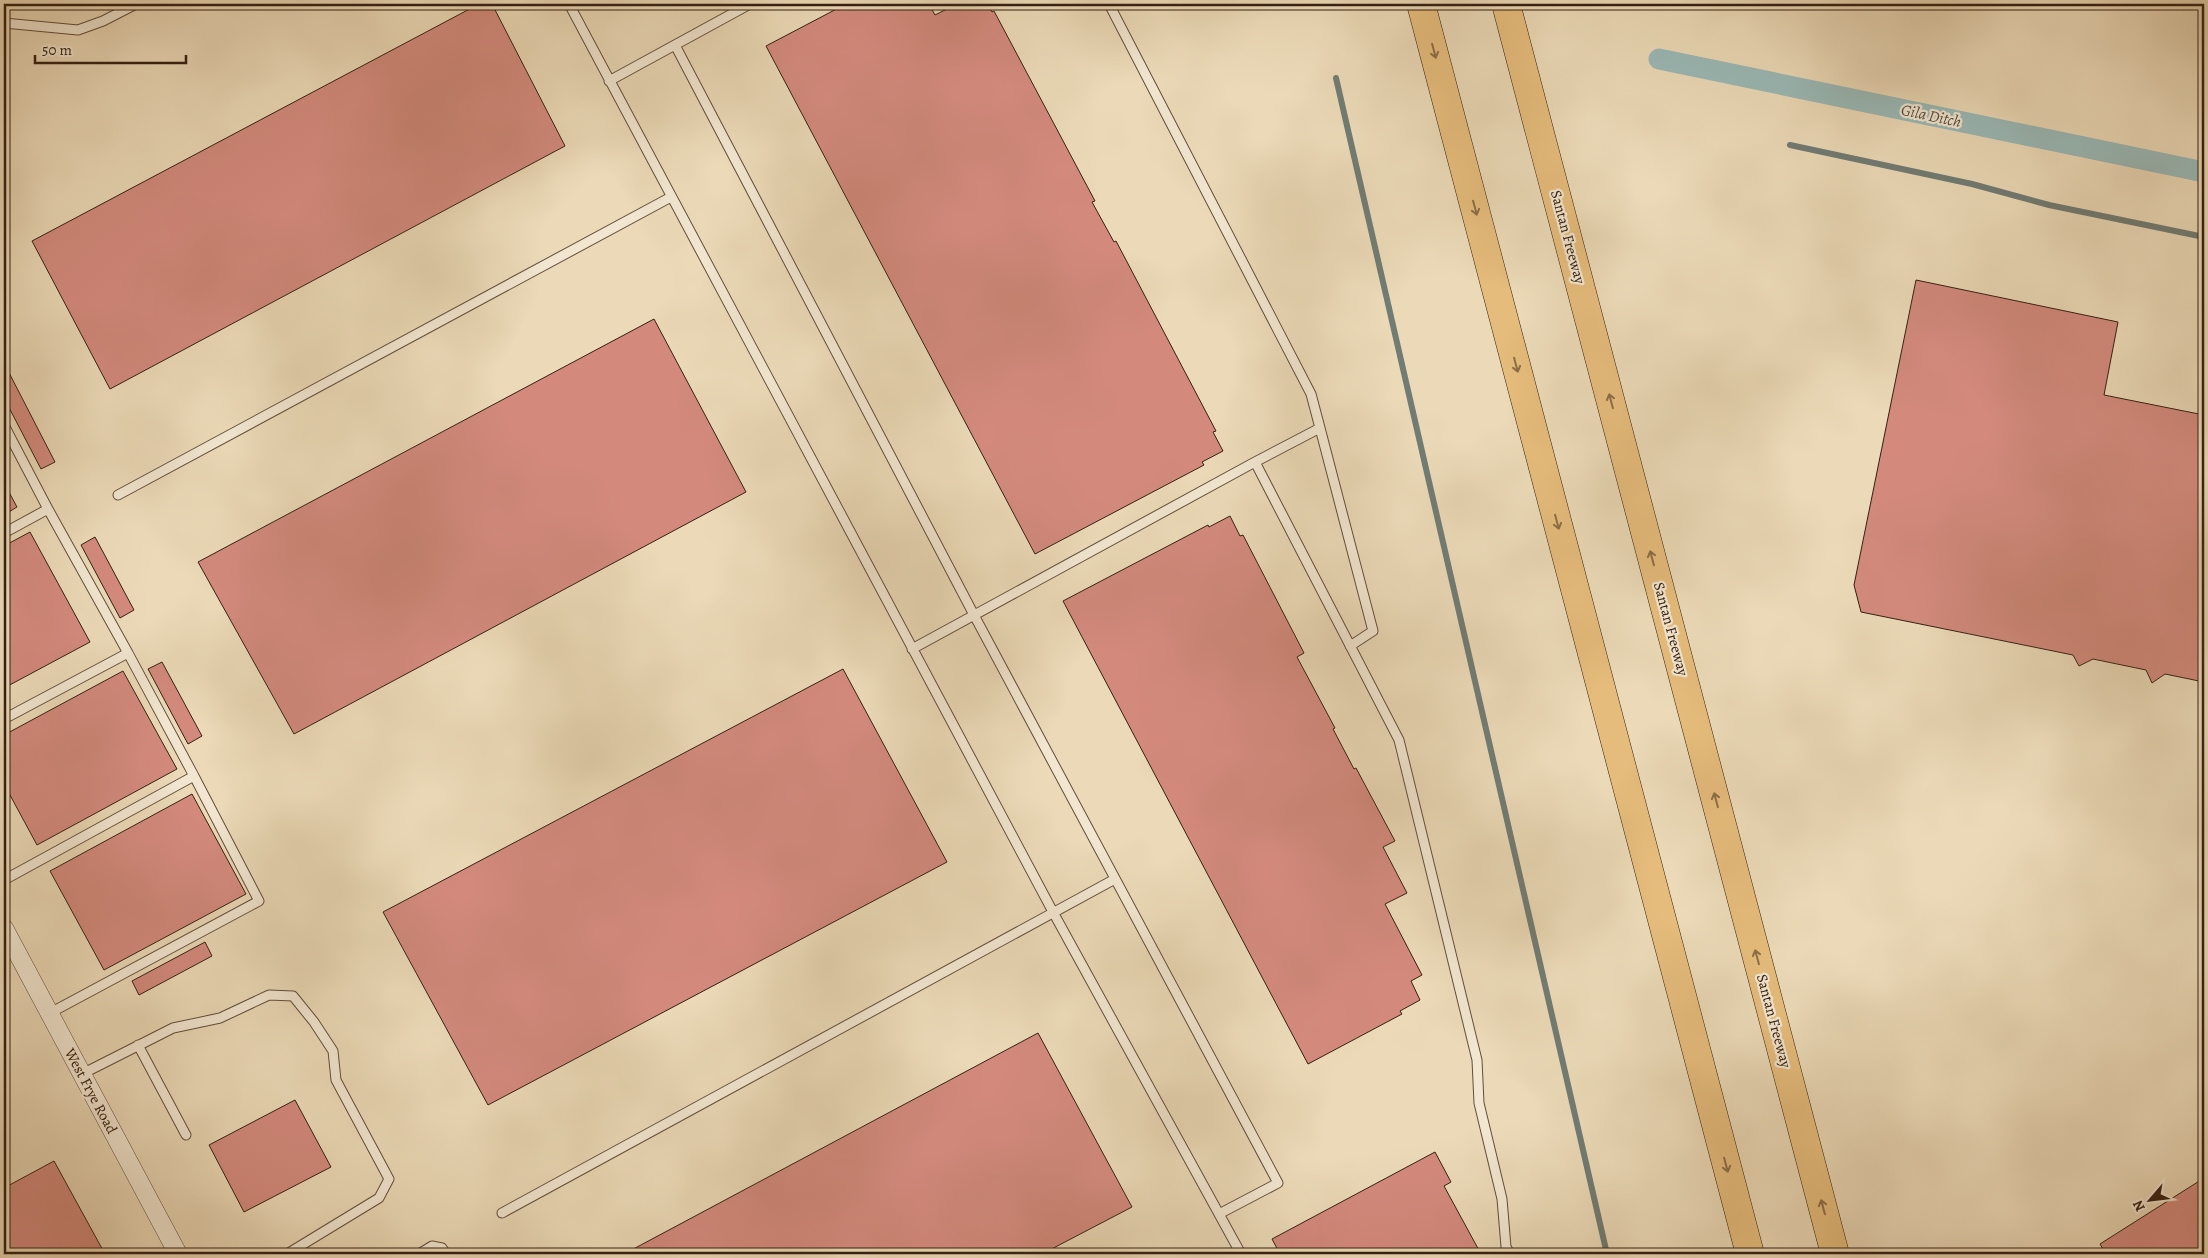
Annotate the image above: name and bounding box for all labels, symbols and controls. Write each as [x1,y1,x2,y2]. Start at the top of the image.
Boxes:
scale bar [35,32,186,64]
text: 50 m [42,40,72,60]
one-way arrow [1429,42,1439,58]
water label: Gila Ditch [1899,99,1963,133]
street label: Santan Freeway [1546,188,1590,286]
one-way arrow [1471,200,1480,216]
one-way arrow [1512,357,1521,373]
one-way arrow [1606,393,1615,409]
one-way arrow [1553,514,1563,530]
one-way arrow [1647,551,1656,567]
street label: Santan Freeway [1649,580,1693,678]
one-way arrow [1710,792,1720,808]
one-way arrow [1752,950,1761,966]
street label: Santan Freeway [1752,972,1796,1070]
street label: West Frye Road [60,1044,122,1138]
one-way arrow [1722,1157,1732,1173]
north arrow [2126,1176,2176,1226]
text: N [2128,1197,2150,1215]
one-way arrow [1817,1200,1827,1216]

